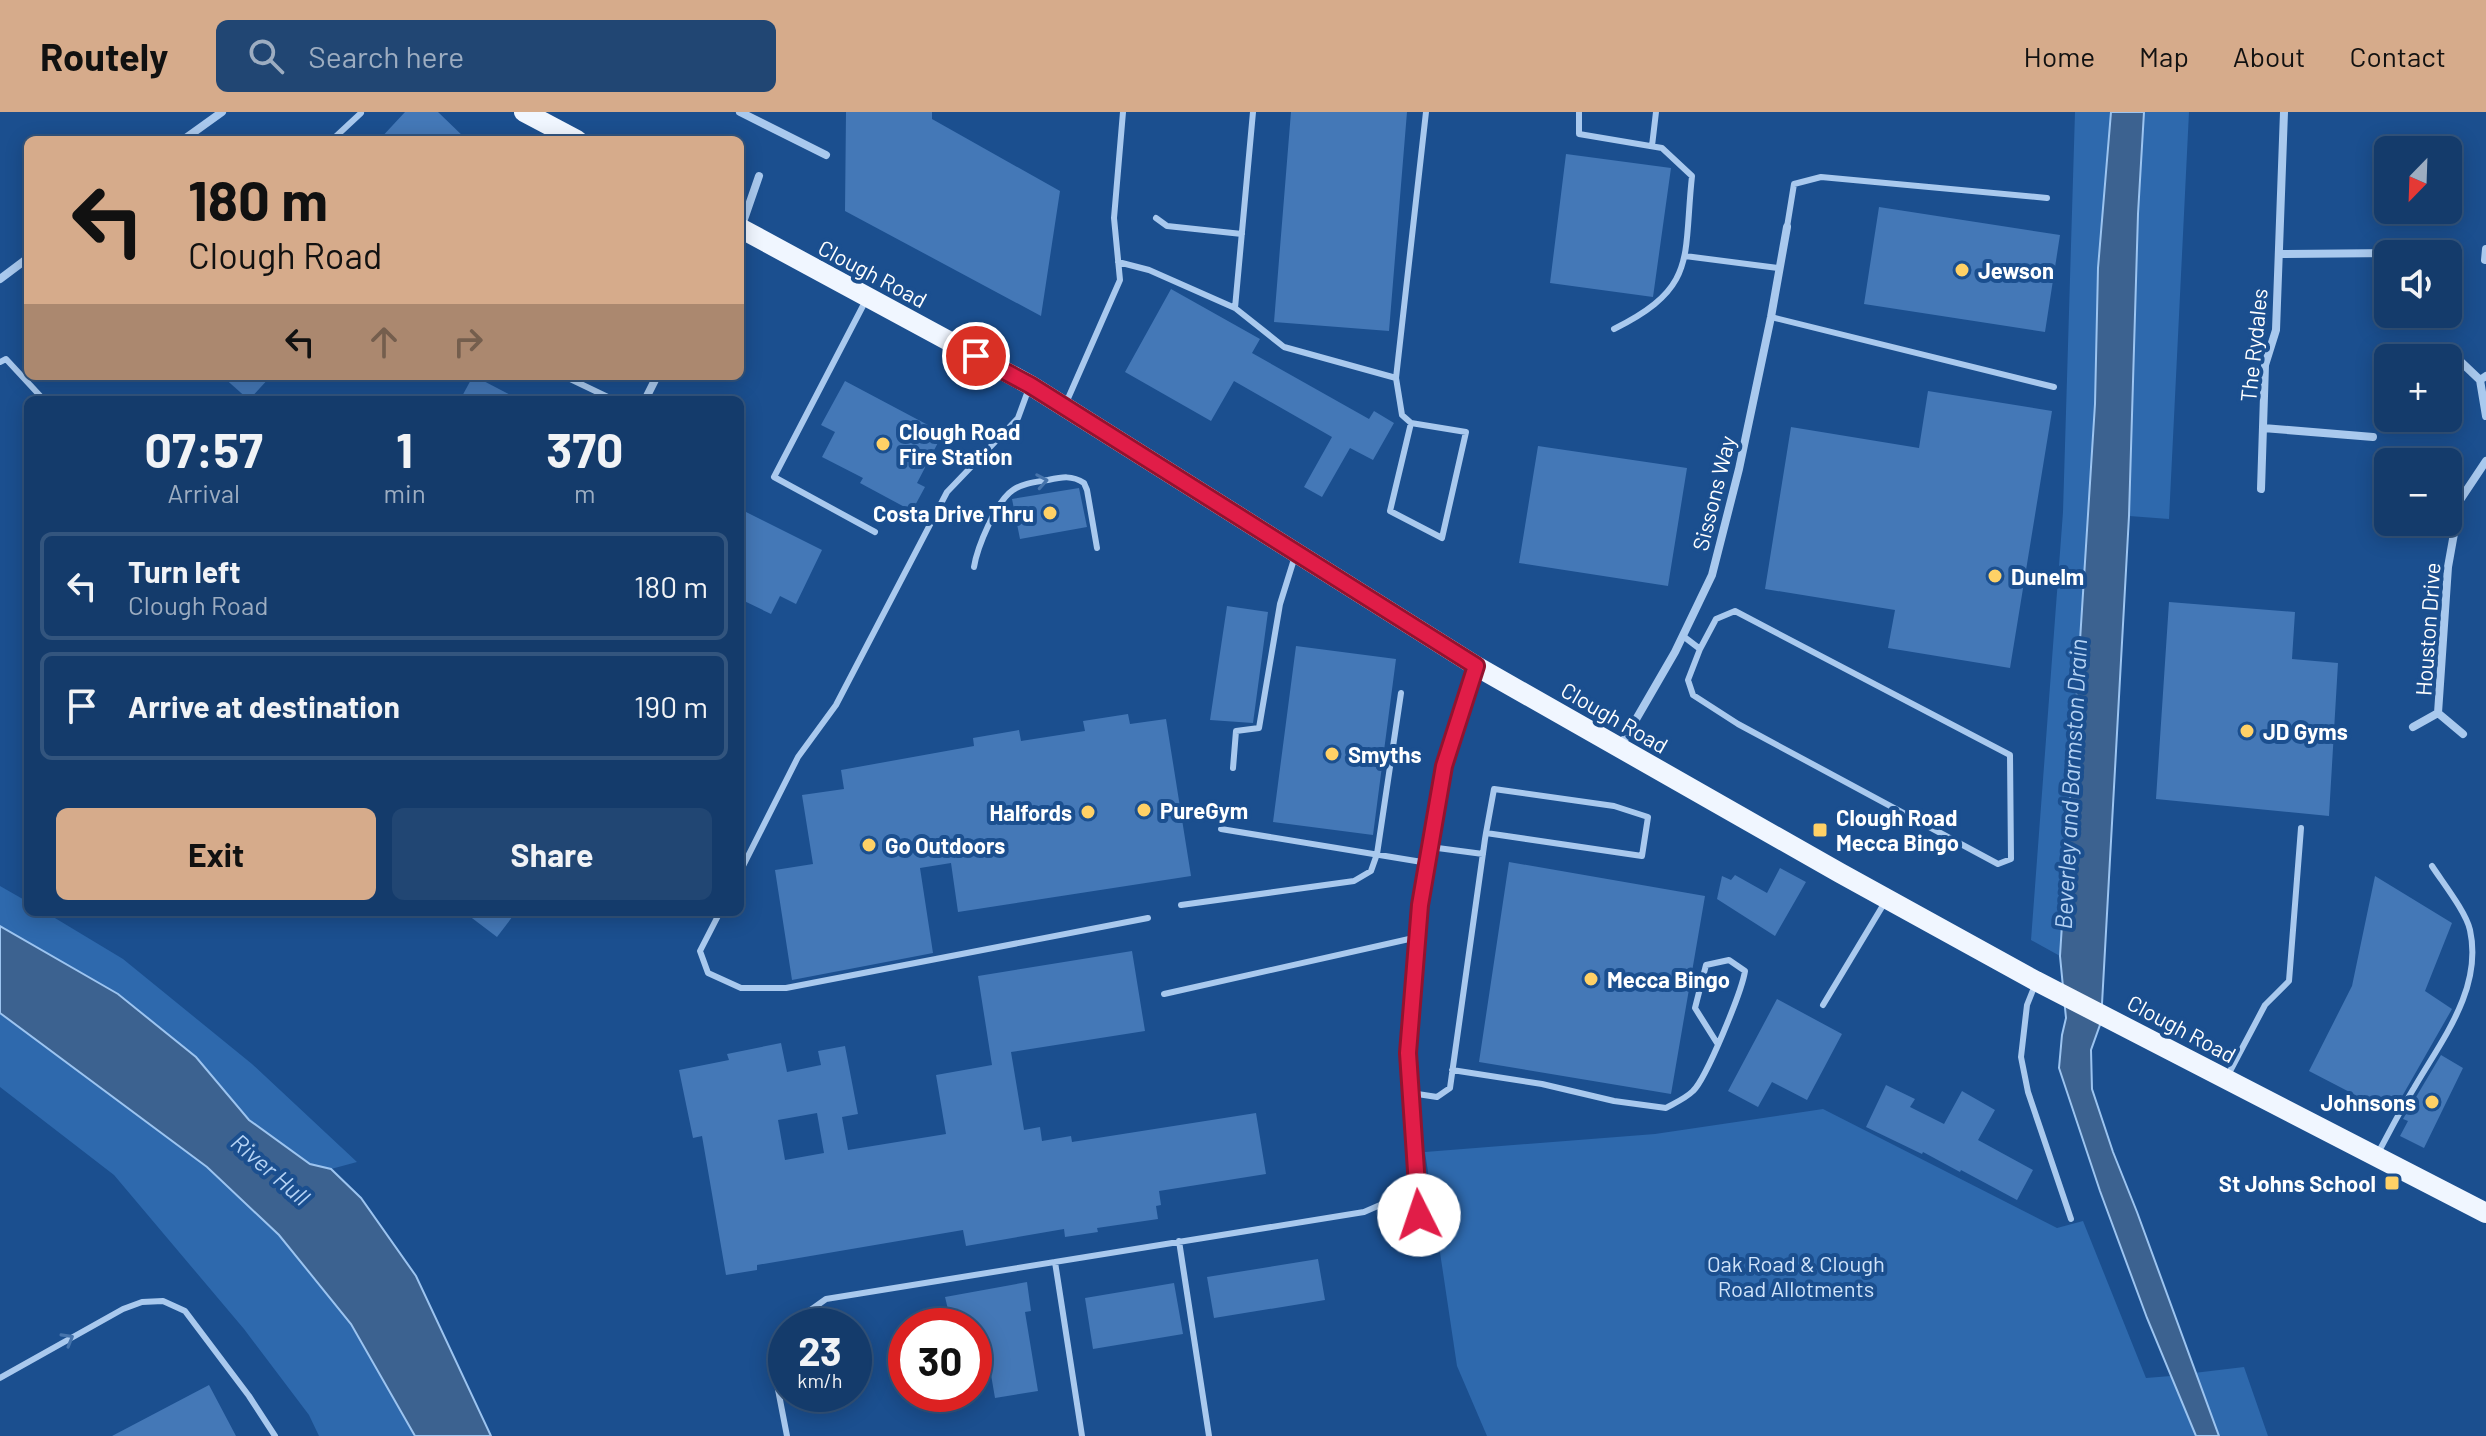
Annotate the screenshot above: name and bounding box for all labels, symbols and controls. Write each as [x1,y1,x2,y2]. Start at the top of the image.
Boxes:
search box [216,20,776,92]
text: Routely [40,33,168,79]
icon: search [244,34,288,78]
text: Search here [308,38,464,74]
text: Home [2024,39,2095,73]
text: Map [2139,39,2189,73]
text: About [2233,39,2305,73]
text: Contact [2349,39,2446,73]
north arrow [2374,136,2462,224]
map controls [2374,136,2462,536]
text: 180 m [188,165,328,232]
icon: left [56,168,160,272]
text: Clough Road [188,233,383,276]
street label: Clough Road [814,234,932,312]
button: sound [2374,240,2462,328]
place label: Jewson [1978,257,2054,283]
marker: Jewson [1953,261,1971,279]
street label: The Rydales [2234,287,2272,403]
icon: left [278,320,322,364]
icon: ahead [362,320,406,364]
icon: right [446,320,490,364]
pin [942,322,1010,390]
icon: arrive [954,334,998,378]
button: + [2374,344,2462,432]
place label: Clough Road Fire Station [899,418,1020,469]
text: 07:57 [145,420,263,478]
text: 1 [396,420,413,478]
text: 370 [546,420,623,478]
street label: Sissons Way [1686,433,1740,553]
marker: Clough Road Fire Station [874,435,892,453]
button: − [2374,448,2462,536]
one-way arrow [1035,473,1049,490]
text: Arrival [167,477,240,508]
text: min [384,477,426,508]
text: m [574,477,596,508]
place label: Costa Drive Thru [873,500,1034,526]
marker: Costa Drive Thru [1041,504,1059,522]
text: Turn left [128,553,241,589]
street label: Houston Drive [2409,561,2445,697]
place label: Dunelm [2011,563,2084,589]
icon: left [60,564,104,608]
marker: Dunelm [1986,567,2004,585]
text: 180 m [634,568,708,604]
text: Clough Road [128,589,268,620]
water label: Beverley and Barmston Drain [2048,638,2092,930]
street label: Clough Road [1557,676,1673,758]
icon: arrive [60,684,104,728]
text: Arrive at destination [128,688,400,724]
text: 190 m [634,688,708,724]
place label: JD Gyms [2263,718,2348,744]
marker: JD Gyms [2238,722,2256,740]
place label: Smyths [1348,741,1422,767]
marker: Smyths [1323,745,1341,763]
place label: PureGym [1160,797,1248,823]
place label: Halfords [989,799,1072,825]
marker: PureGym [1135,801,1153,819]
marker: Halfords [1079,803,1097,821]
place label: Clough Road Mecca Bingo [1836,804,1959,855]
button: Exit [56,808,376,900]
button: Share [392,808,712,900]
marker: Clough Road Mecca Bingo [1811,821,1829,839]
place label: Go Outdoors [885,832,1005,858]
marker: Go Outdoors [860,836,878,854]
place label: Mecca Bingo [1607,966,1730,992]
marker: Mecca Bingo [1582,970,1600,988]
street label: Clough Road [2123,989,2241,1067]
place label: Johnsons [2320,1089,2416,1115]
marker: Johnsons [2423,1093,2441,1111]
water label: River Hull [226,1127,317,1211]
place label: St Johns School [2219,1170,2376,1196]
position arrow [1377,1173,1461,1257]
marker: St Johns School [2383,1174,2401,1192]
park label: Oak Road & Clough Road Allotments [1707,1250,1885,1301]
speed limit sign: 30 [888,1308,992,1412]
text: 23 [798,1326,842,1374]
one-way arrow [59,1333,74,1349]
text: km/h [797,1368,843,1392]

